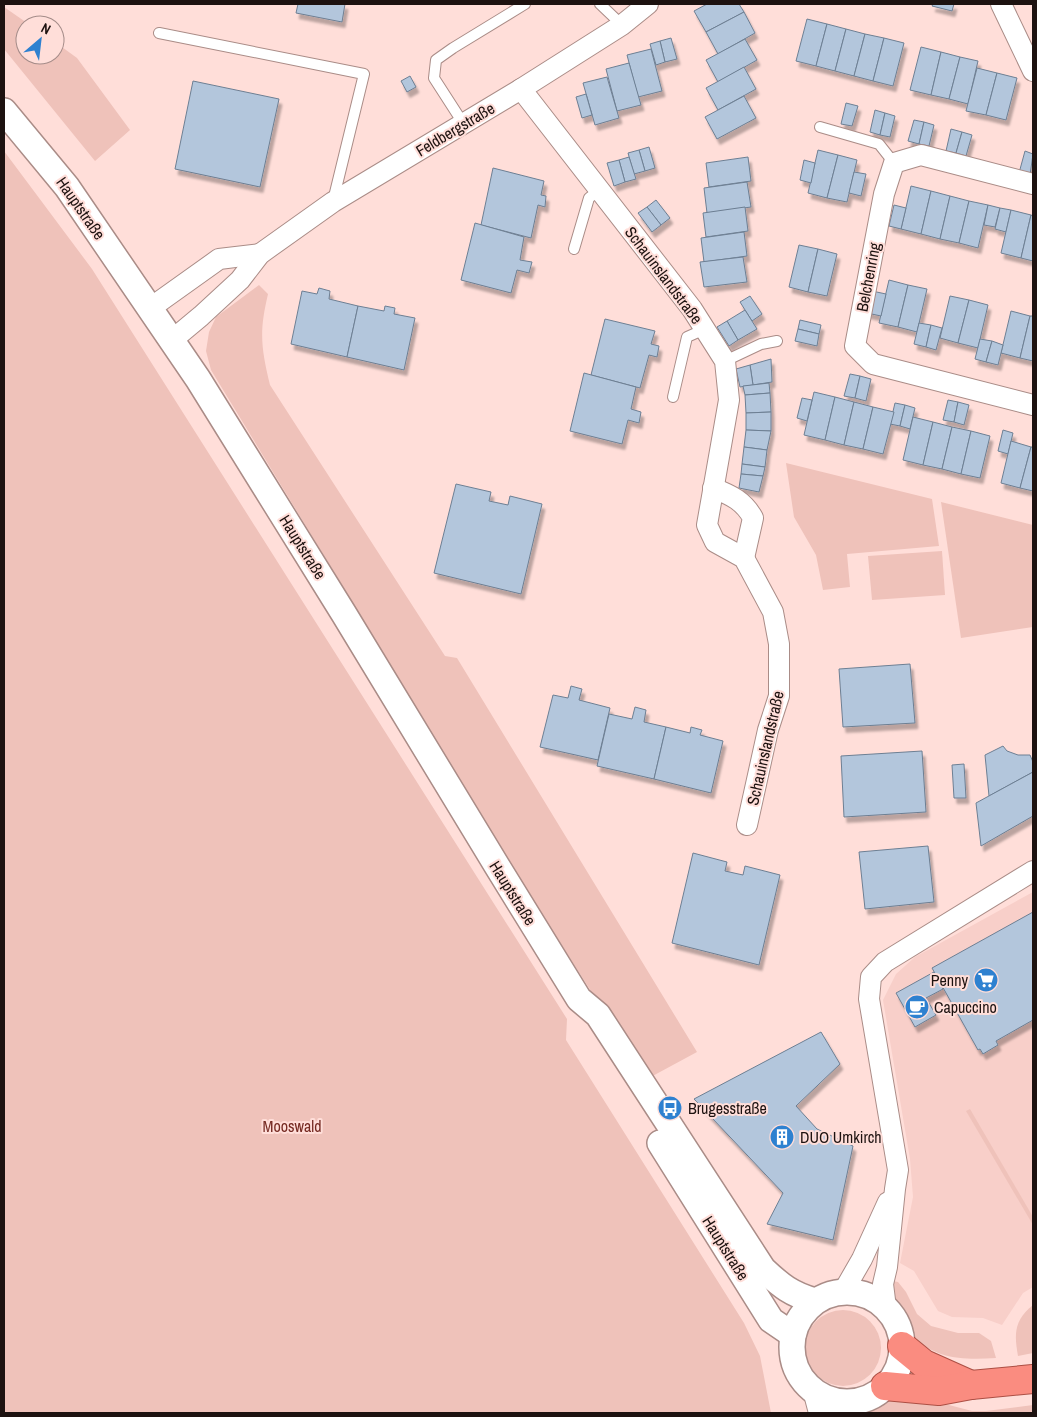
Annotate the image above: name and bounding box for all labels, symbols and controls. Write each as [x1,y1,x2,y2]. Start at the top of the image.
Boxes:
north arrow [15,15,65,65]
text: N [38,19,54,38]
street label: Feldbergstraße [411,97,499,161]
street label: Hauptstraße [51,172,111,244]
street label: Schauinslandstraße [620,222,708,328]
street label: Belchenring [851,240,886,313]
street label: Hauptstraße [275,511,331,583]
street label: Schauinslandstraße [741,689,789,807]
street label: Hauptstraße [485,857,541,929]
supermarket icon: Penny [973,967,999,993]
place label: Penny [931,969,968,991]
cafe icon: Capuccino [904,994,930,1020]
place label: Capuccino [934,996,997,1018]
bus stop icon: Brugesstraße [657,1095,683,1121]
place label: Brugesstraße [688,1097,767,1119]
park label: Mooswald [262,1115,322,1137]
building icon: DUO Umkirch [769,1124,795,1150]
place label: DUO Umkirch [800,1126,882,1148]
street label: Hauptstraße [698,1212,754,1284]

